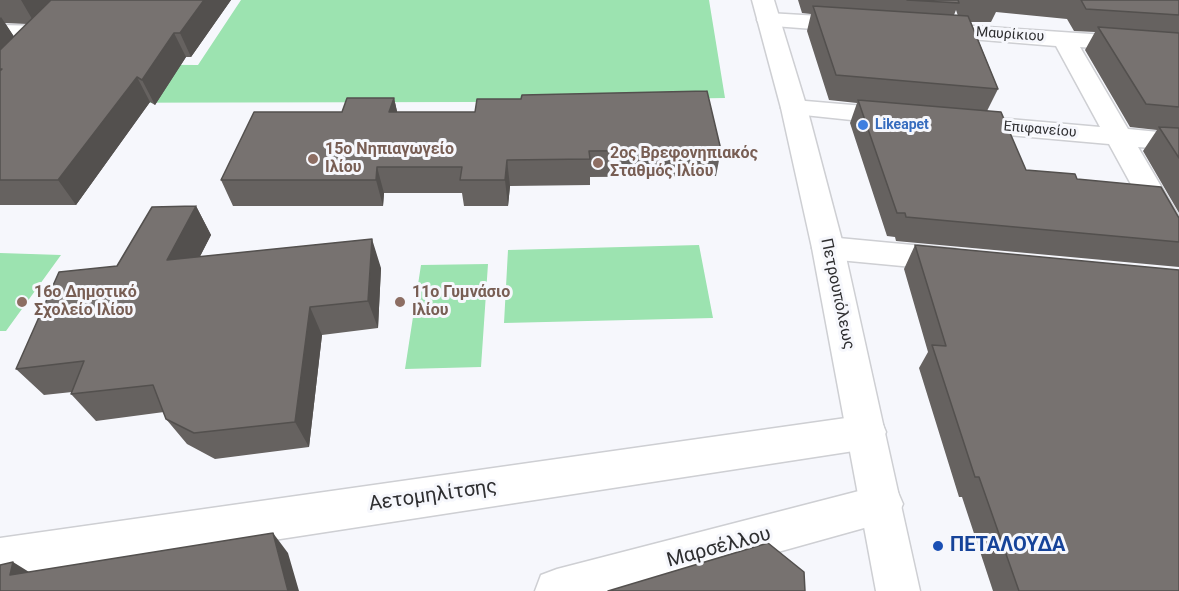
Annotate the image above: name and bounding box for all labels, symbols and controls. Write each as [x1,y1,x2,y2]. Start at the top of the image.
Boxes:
street label: Μαυρίκιου [975,24,1045,46]
place label: Likeapet [875,117,929,133]
marker: Likeapet [856,118,870,132]
street label: Επιφανείου [1003,118,1077,142]
place label: 15ο Νηπιαγωγείο Ιλίου [325,140,454,178]
place label: 2ος Βρεφονηπιακός Σταθμός Ιλίου [610,144,758,182]
marker: 15ο Νηπιαγωγείο Ιλίου [306,152,320,166]
marker: 2ος Βρεφονηπιακός Σταθμός Ιλίου [591,156,605,170]
street label: Πετρουπόλεως [816,237,858,351]
place label: 16ο Δημοτικό Σχολείο Ιλίου [34,283,137,321]
place label: 11ο Γυμνάσιο Ιλίου [412,283,510,321]
marker: 16ο Δημοτικό Σχολείο Ιλίου [15,295,29,309]
marker: 11ο Γυμνάσιο Ιλίου [393,295,407,309]
street label: Αετομηλίτσης [367,475,499,517]
street label: Μαρσέλλου [664,523,774,573]
place label: ΠΕΤΑΛΟΥΔΑ [950,534,1065,558]
marker: ΠΕΤΑΛΟΥΔΑ [931,539,945,553]

